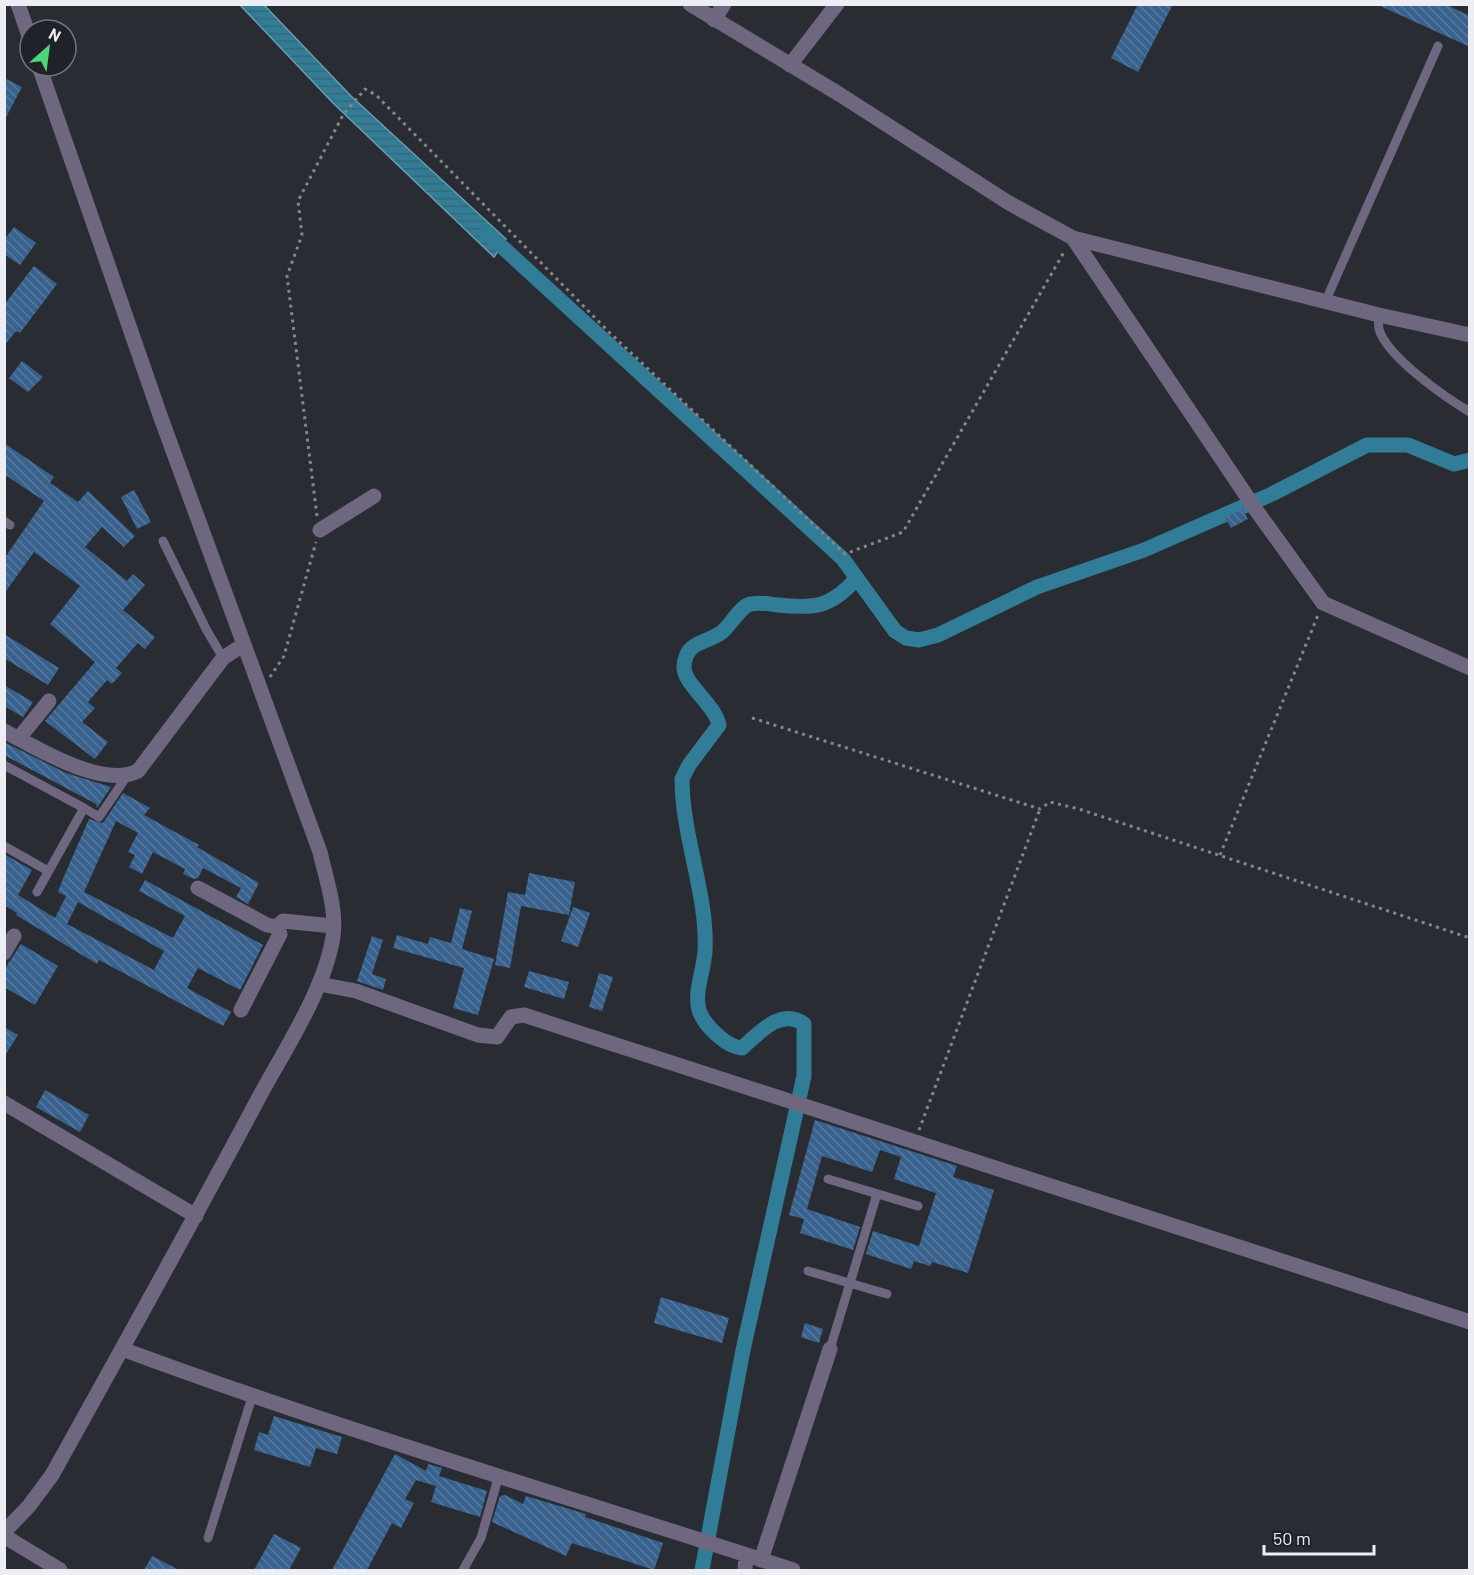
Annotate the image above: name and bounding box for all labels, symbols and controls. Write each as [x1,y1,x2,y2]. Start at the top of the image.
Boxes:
north arrow [18,18,78,78]
text: N [46,23,64,45]
scale bar [1264,1518,1374,1556]
text: 50 m [1273,1527,1311,1549]

